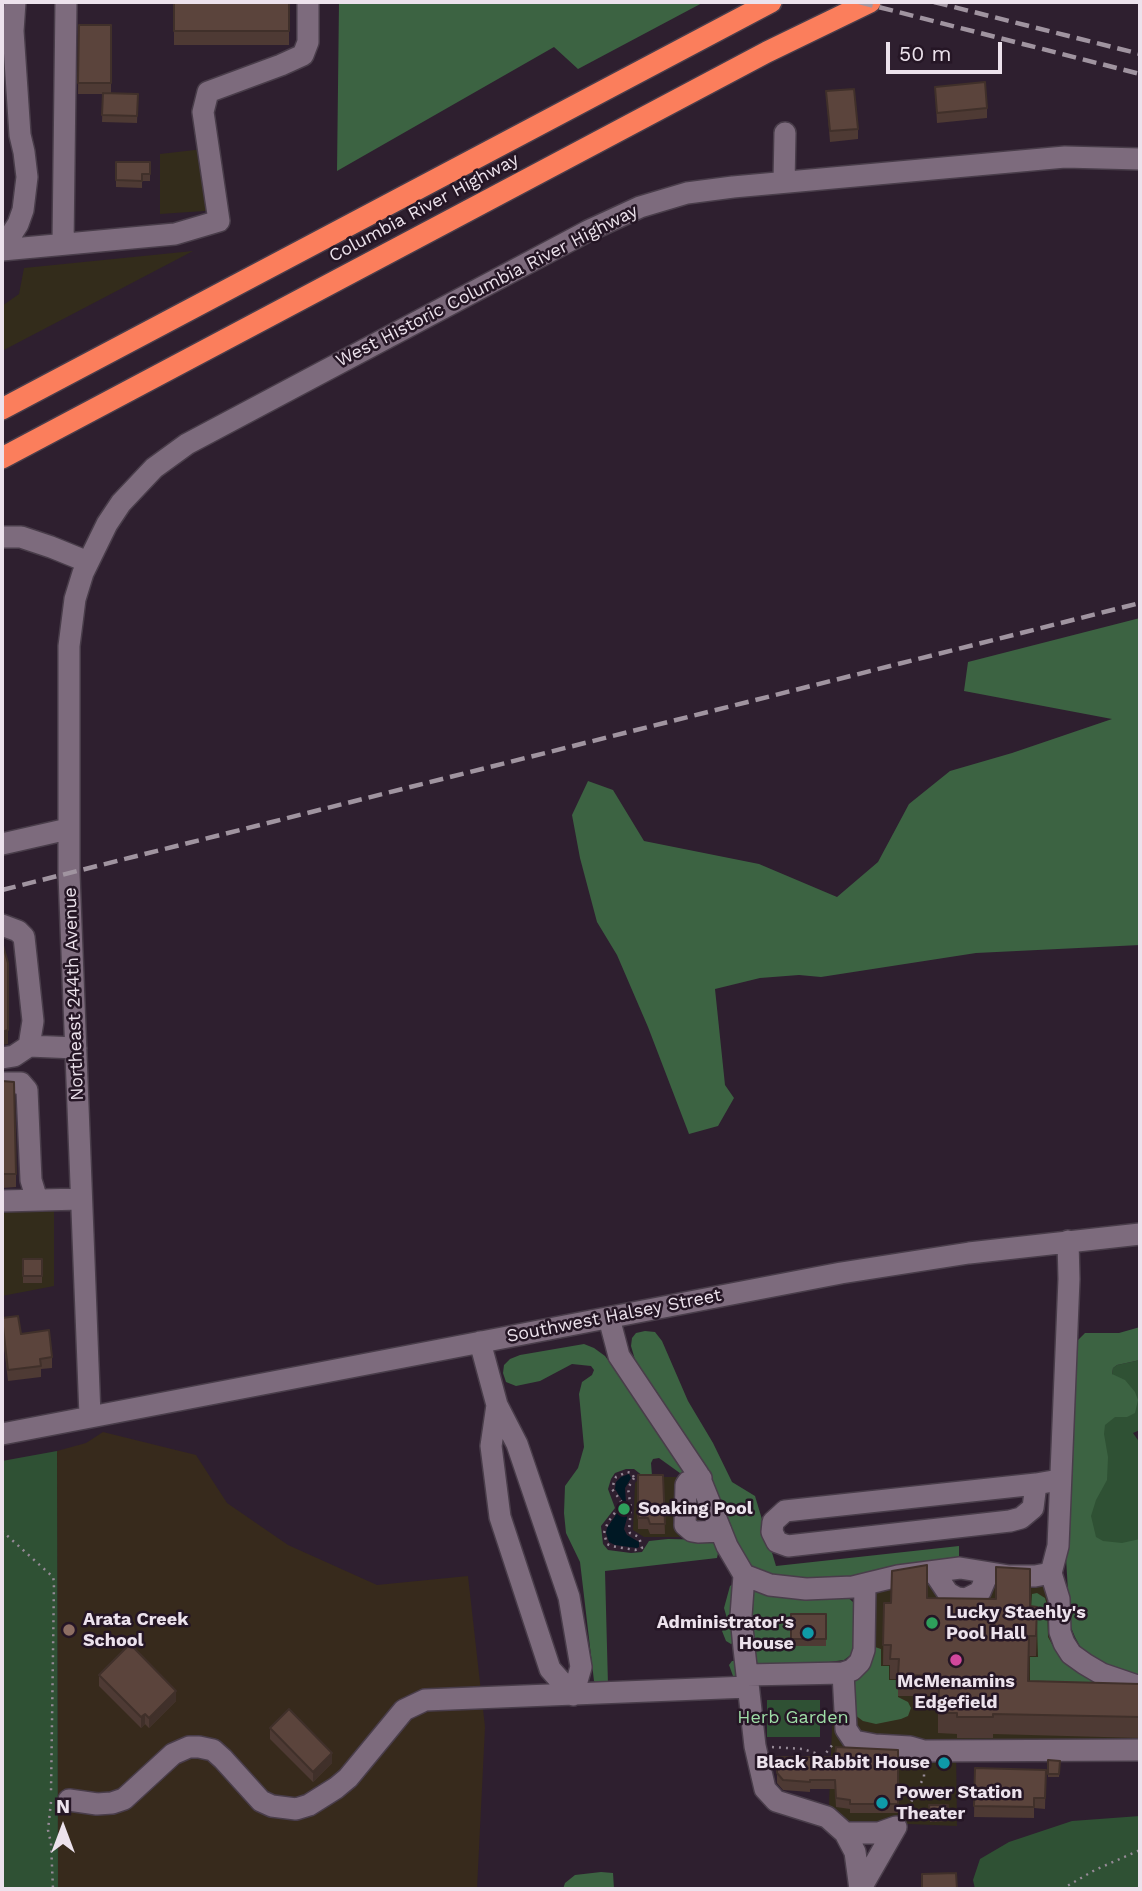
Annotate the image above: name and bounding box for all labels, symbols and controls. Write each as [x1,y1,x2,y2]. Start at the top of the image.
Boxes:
scale bar [890,28,1006,72]
text: 50 m [899,41,951,66]
street label: Columbia River Highway [326,149,522,267]
street label: West Historic Columbia River Highway [332,200,642,372]
street label: Northeast 244th Avenue [59,887,89,1101]
street label: Southwest Halsey Street [505,1285,723,1347]
place label: Soaking Pool [638,1498,753,1520]
marker: Soaking Pool [616,1501,632,1517]
place label: Lucky Staehly's Pool Hall [946,1602,1086,1644]
place label: Arata Creek School [83,1609,188,1652]
place label: Administrator's House [657,1612,794,1654]
marker: Lucky Staehly's Pool Hall [924,1615,940,1631]
marker: Arata Creek School [61,1622,77,1638]
marker: Administrator's House [800,1625,816,1641]
marker: McMenamins Edgefield [948,1652,964,1668]
place label: McMenamins Edgefield [897,1671,1015,1714]
park label: Herb Garden [737,1707,849,1729]
place label: Black Rabbit House [756,1752,930,1774]
marker: Black Rabbit House [936,1755,952,1771]
place label: Power Station Theater [896,1782,1022,1825]
north arrow [28,1793,98,1863]
text: N [56,1795,70,1818]
marker: Power Station Theater [874,1795,890,1811]

